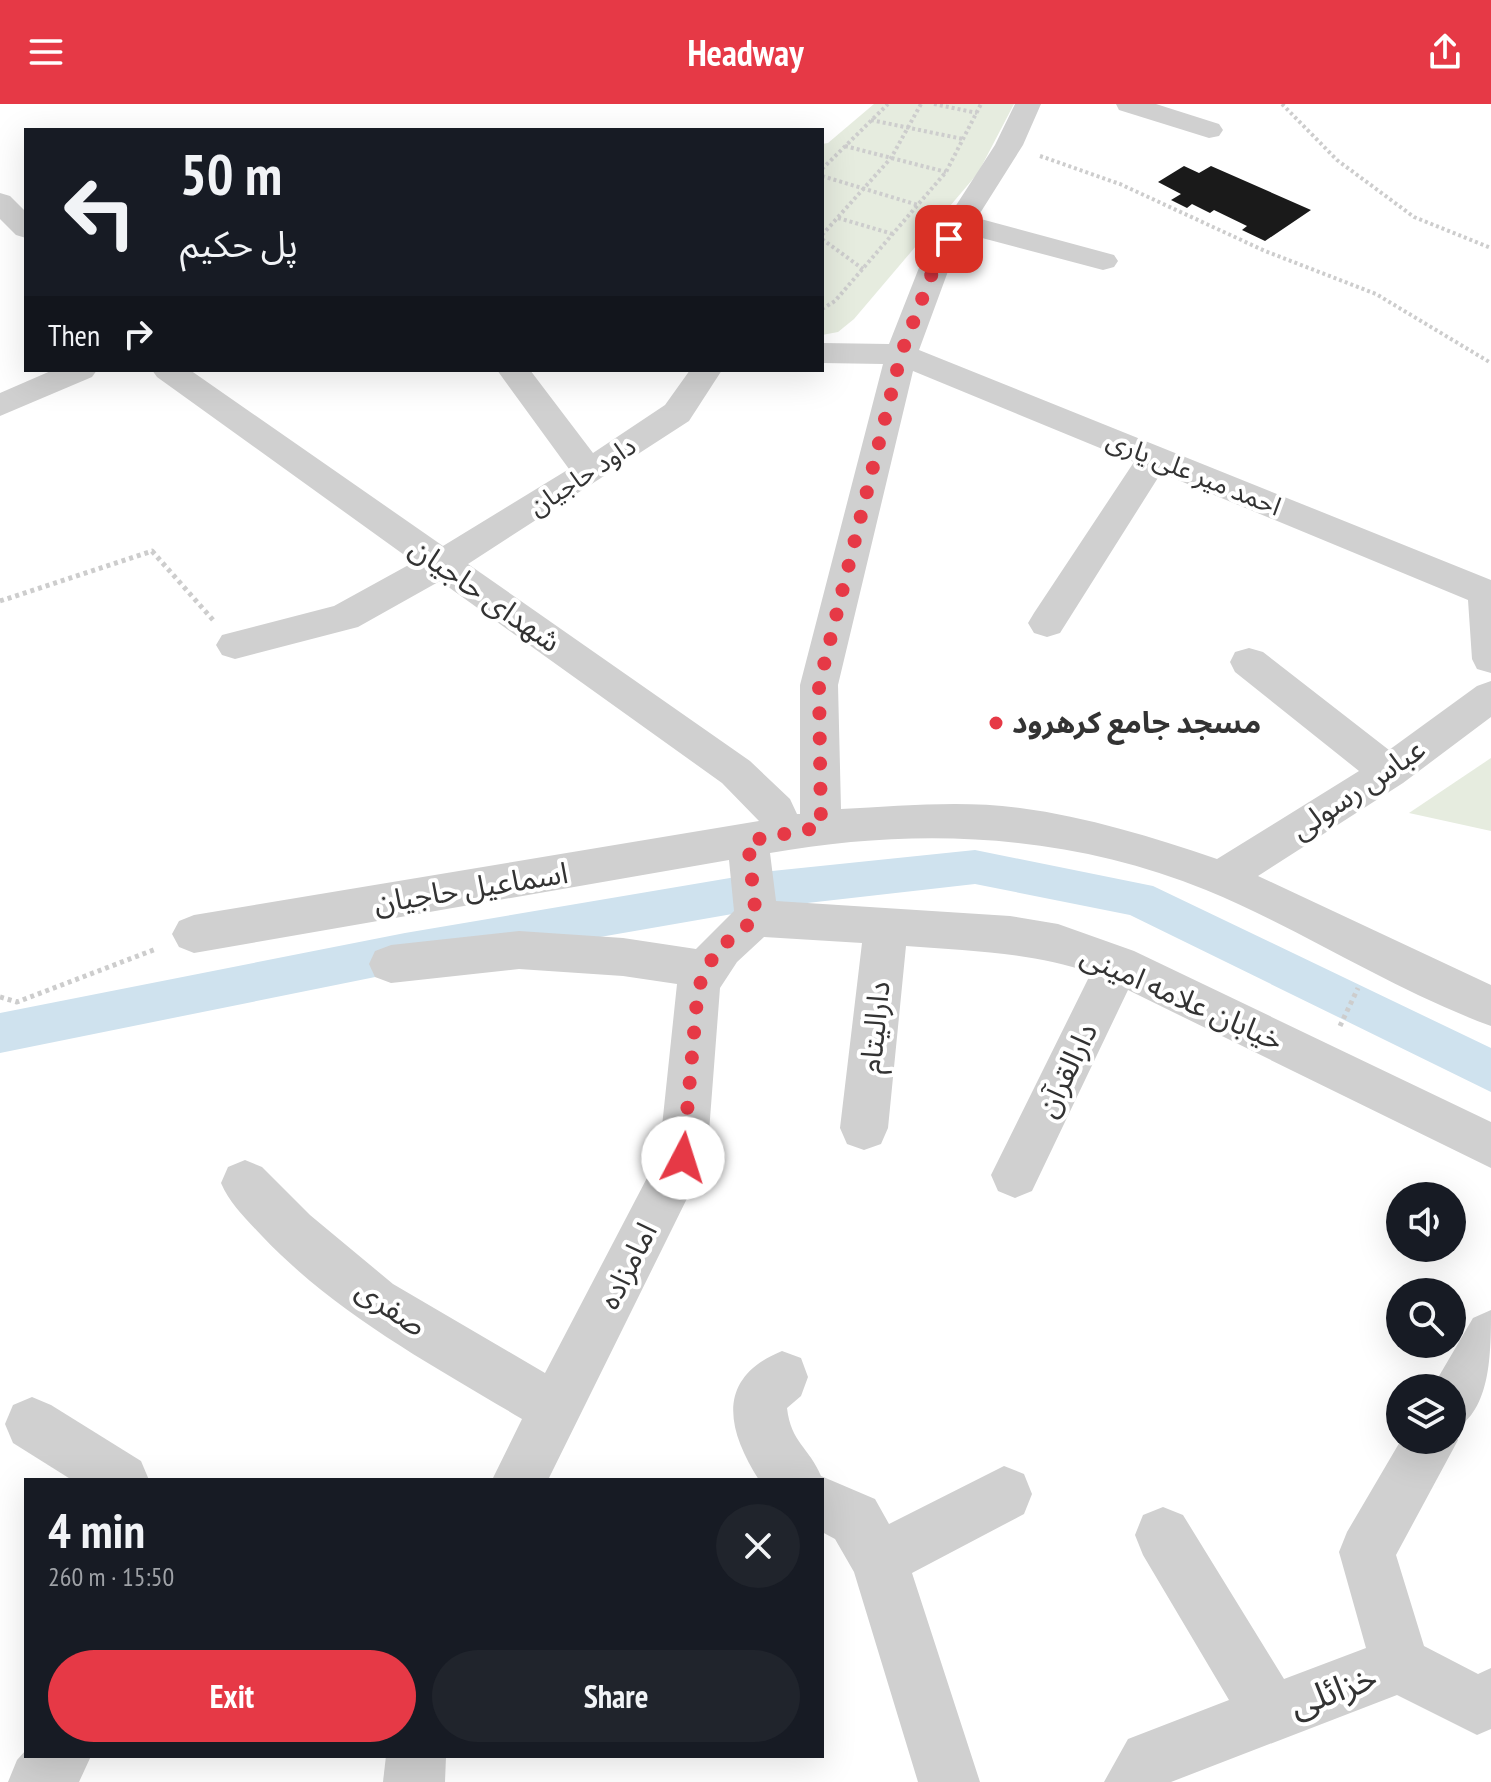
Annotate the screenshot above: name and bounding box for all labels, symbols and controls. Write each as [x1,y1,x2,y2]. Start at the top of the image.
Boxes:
text: Headway [687,29,804,76]
icon: menu [24,30,68,74]
icon: share [1423,30,1467,74]
text: 50 m [180,138,282,210]
icon: left [48,160,152,264]
pin [915,205,983,273]
icon: arrive [927,217,971,261]
text: پل حکیم [180,220,298,267]
icon: right [116,312,160,356]
text: Then [48,315,100,354]
street label: احمد میر علی یاری [1102,423,1286,523]
street label: داود حاجیان [522,429,642,522]
street label: شهدای حاجیان [403,527,569,660]
place label: مسجد جامع کرهرود [1012,702,1261,745]
marker: مسجد جامع کرهرود [987,714,1005,732]
street label: عباس رسولی [1282,728,1432,847]
street label: اسماعیل حاجیان [371,852,571,921]
street label: خیابان علامه امینی [1075,935,1290,1059]
street label: دارالیتام [849,979,902,1075]
street label: دارالقرآن [1026,1016,1105,1123]
position arrow [641,1116,725,1200]
map controls [1386,1182,1466,1454]
button: sound [1386,1182,1466,1262]
street label: امامزاده [588,1215,665,1315]
street label: صفری [349,1269,435,1344]
button: search [1386,1278,1466,1358]
button: layers [1386,1374,1466,1454]
text: 4 min [48,1499,145,1561]
button: close [716,1504,800,1588]
text: 260 m · 15:50 [48,1560,174,1593]
button: Exit [48,1650,416,1742]
button: Share [432,1650,800,1742]
street label: خزائلی [1282,1652,1383,1727]

